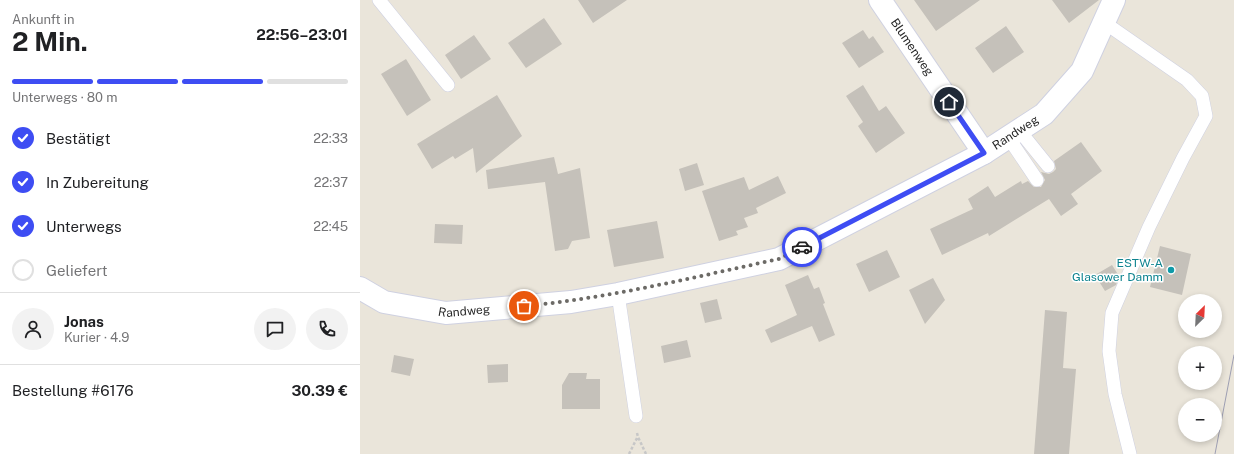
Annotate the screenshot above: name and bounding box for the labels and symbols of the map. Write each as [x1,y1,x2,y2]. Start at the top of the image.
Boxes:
street label: Blumenweg [888,16,936,78]
pin [932,85,966,119]
street label: Randweg [990,112,1041,153]
courier [782,227,822,267]
place label: ESTW-A Glasower Damm [1072,256,1163,284]
marker: ESTW-A Glasower Damm [1166,265,1176,275]
pin [507,289,541,323]
north arrow [1178,294,1222,338]
street label: Randweg [437,302,491,320]

